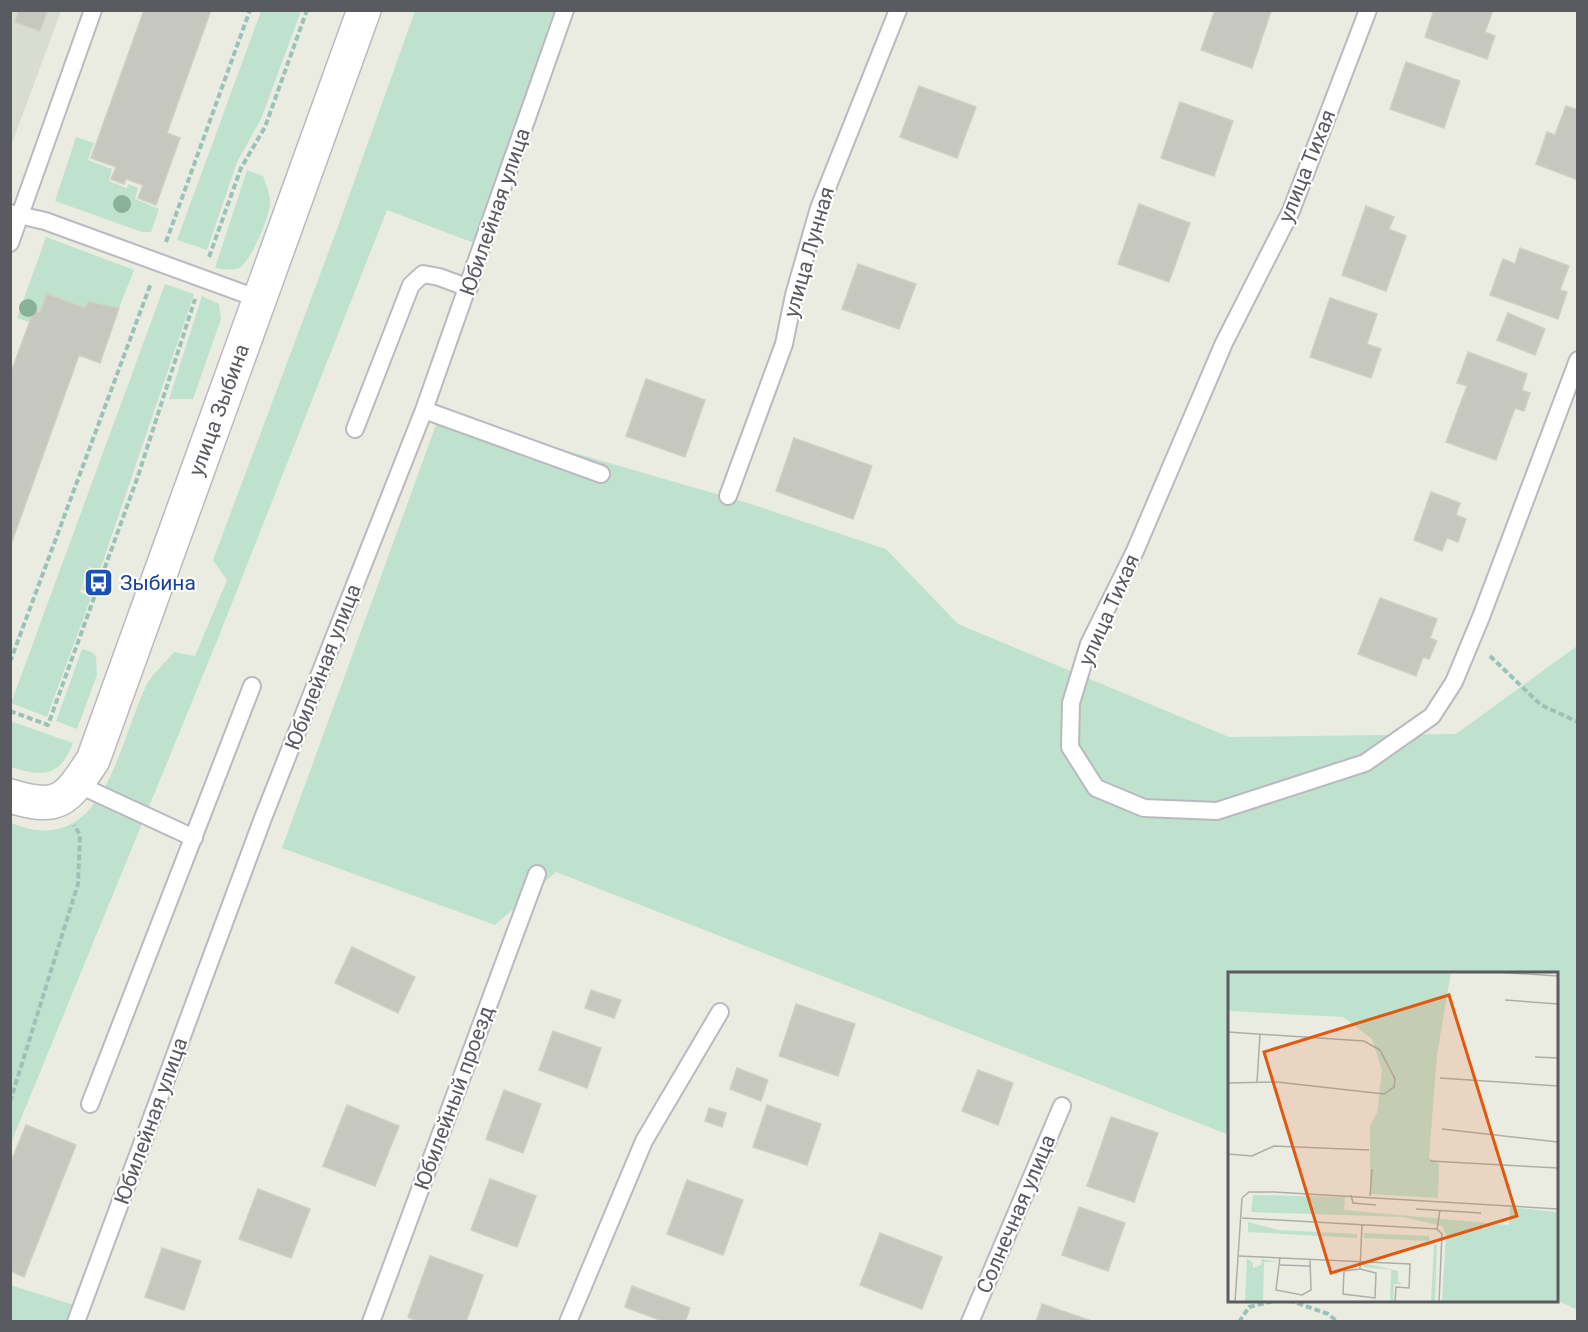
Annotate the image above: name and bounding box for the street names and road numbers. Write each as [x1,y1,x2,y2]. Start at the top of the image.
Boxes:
street label: улица Тихая [1274,106,1340,226]
street label: Юбилейная улица [455,125,535,299]
street label: улица Лунная [779,184,839,320]
street label: улица Зыбина [184,341,254,479]
street label: улица Тихая [1074,551,1144,669]
street label: Юбилейная улица [280,581,366,753]
street label: Юбилейный проезд [410,1003,499,1193]
street label: Юбилейная улица [110,1034,192,1208]
street label: Солнечная улица [972,1131,1060,1297]

